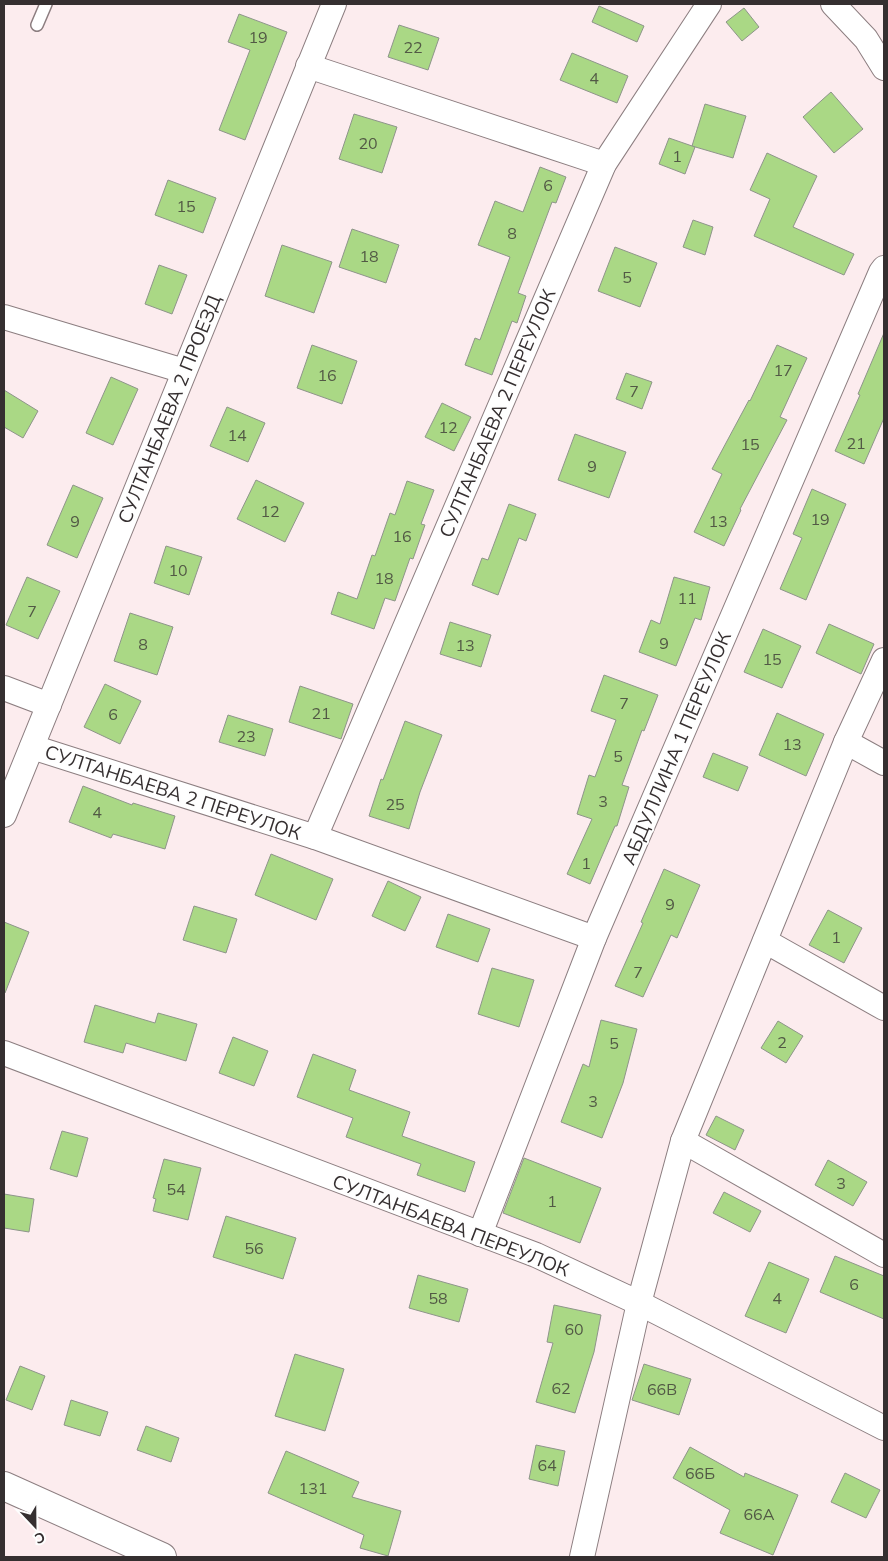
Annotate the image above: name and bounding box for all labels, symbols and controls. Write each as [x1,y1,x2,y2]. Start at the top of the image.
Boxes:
house number: 19 [248,27,268,47]
house number: 22 [403,37,423,57]
house number: 4 [589,68,599,88]
house number: 20 [358,133,378,153]
house number: 1 [672,146,682,166]
house number: 6 [543,175,553,195]
house number: 15 [176,196,196,216]
house number: 8 [507,223,517,243]
house number: 18 [359,246,379,266]
house number: 5 [622,267,632,287]
street label: СУЛТАНБАЕВА 2 ПЕРЕУЛОК [434,284,561,541]
street label: СУЛТАНБАЕВА 2 ПРОЕЗД [112,291,226,527]
house number: 17 [773,360,793,380]
house number: 16 [317,365,337,385]
house number: 7 [629,381,639,401]
house number: 12 [438,417,458,437]
house number: 14 [227,425,247,445]
house number: 21 [846,433,866,453]
house number: 15 [740,434,760,454]
house number: 9 [587,456,597,476]
house number: 12 [260,501,280,521]
house number: 19 [810,509,830,529]
house number: 9 [70,511,80,531]
house number: 13 [708,511,728,531]
house number: 16 [392,526,412,546]
house number: 10 [168,560,188,580]
house number: 18 [374,568,394,588]
house number: 11 [677,588,697,608]
house number: 7 [27,601,37,621]
street label: АБДУЛЛИНА 1 ПЕРЕУЛОК [616,627,736,868]
house number: 9 [659,633,669,653]
house number: 8 [138,634,148,654]
house number: 13 [455,635,475,655]
house number: 15 [762,649,782,669]
house number: 7 [619,693,629,713]
house number: 21 [311,703,331,723]
house number: 6 [108,704,118,724]
house number: 23 [236,726,256,746]
house number: 13 [782,734,802,754]
street label: СУЛТАНБАЕВА 2 ПЕРЕУЛОК [42,739,305,845]
house number: 5 [613,746,623,766]
house number: 3 [598,791,608,811]
house number: 25 [385,794,405,814]
house number: 4 [92,802,102,822]
house number: 1 [581,853,591,873]
house number: 9 [665,894,675,914]
house number: 1 [831,927,841,947]
house number: 7 [633,962,643,982]
house number: 2 [777,1032,787,1052]
house number: 5 [609,1033,619,1053]
house number: 3 [588,1091,598,1111]
street label: СУЛТАНБАЕВА ПЕРЕУЛОК [329,1169,573,1281]
house number: 3 [836,1173,846,1193]
house number: 54 [166,1179,186,1199]
house number: 1 [547,1191,557,1211]
house number: 56 [244,1238,264,1258]
house number: 6 [849,1274,859,1294]
house number: 58 [428,1288,448,1308]
house number: 4 [772,1288,782,1308]
house number: 60 [564,1319,584,1339]
house number: 62 [551,1378,571,1398]
house number: 66В [647,1379,677,1399]
house number: 64 [537,1455,557,1475]
house number: 66Б [685,1463,715,1483]
house number: 131 [299,1478,327,1498]
north arrow [10,1501,60,1551]
house number: 66А [744,1504,775,1524]
text: С [32,1528,48,1548]

